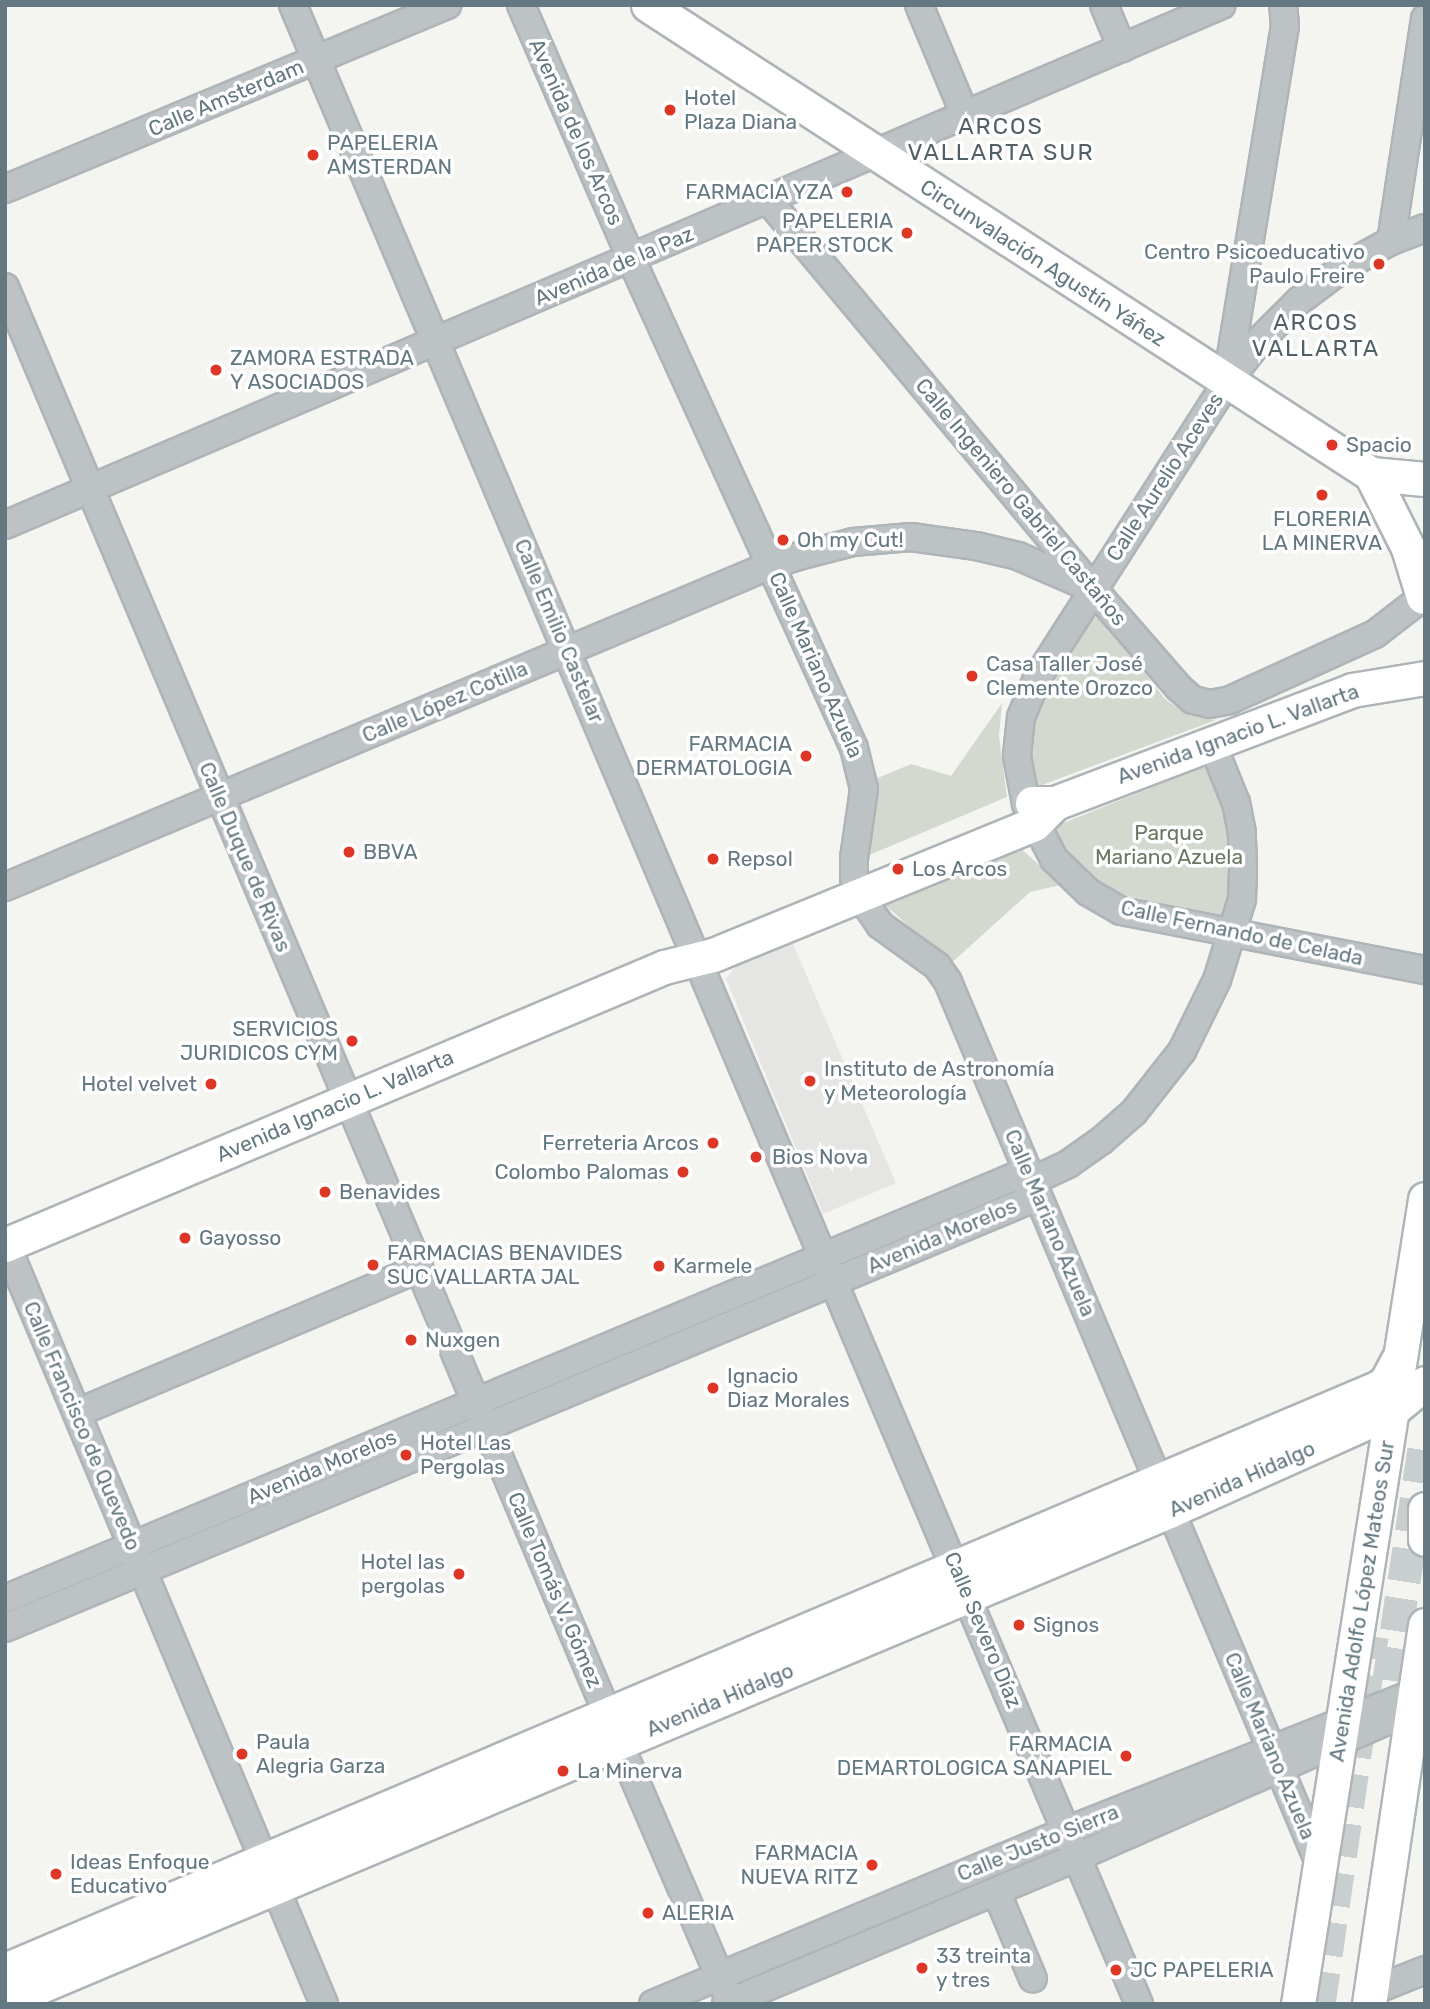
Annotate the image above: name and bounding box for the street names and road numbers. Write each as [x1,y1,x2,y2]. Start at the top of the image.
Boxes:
street label: Avenida de los Arcos [523,35,629,229]
street label: Calle Amsterdam [144,54,308,142]
street label: Circunvalación Agustín Yáñez [915,174,1171,352]
street label: Avenida de la Paz [531,221,697,311]
street label: Calle Ingeniero Gabriel Castaños [910,373,1132,631]
street label: Calle Aurelio Aceves [1101,388,1229,566]
street label: Calle Emilio Castelar [509,535,609,727]
street label: Calle Mariano Azuela [764,568,868,762]
street label: Calle López Cotilla [358,656,532,748]
street label: Avenida Ignacio L. Vallarta [1113,678,1363,790]
street label: Calle Duque de Rivas [194,758,296,956]
street label: Calle Fernando de Celada [1119,895,1365,971]
street label: Avenida Ignacio L. Vallarta [212,1044,458,1168]
street label: Calle Mariano Azuela [999,1125,1101,1321]
street label: Avenida Morelos [864,1193,1020,1279]
street label: Calle Francisco de Quevedo [18,1298,146,1554]
street label: Avenida Morelos [244,1424,400,1510]
street label: Avenida Hidalgo [1165,1435,1319,1523]
street label: Avenida Adolfo López Mateos Sur [1324,1438,1400,1764]
street label: Calle Tomás V. Gómez [502,1488,608,1692]
street label: Calle Severo Díaz [939,1548,1027,1712]
street label: Calle Mariano Azuela [1219,1648,1321,1844]
street label: Avenida Hidalgo [643,1658,797,1742]
street label: Calle Justo Sierra [954,1799,1122,1887]

